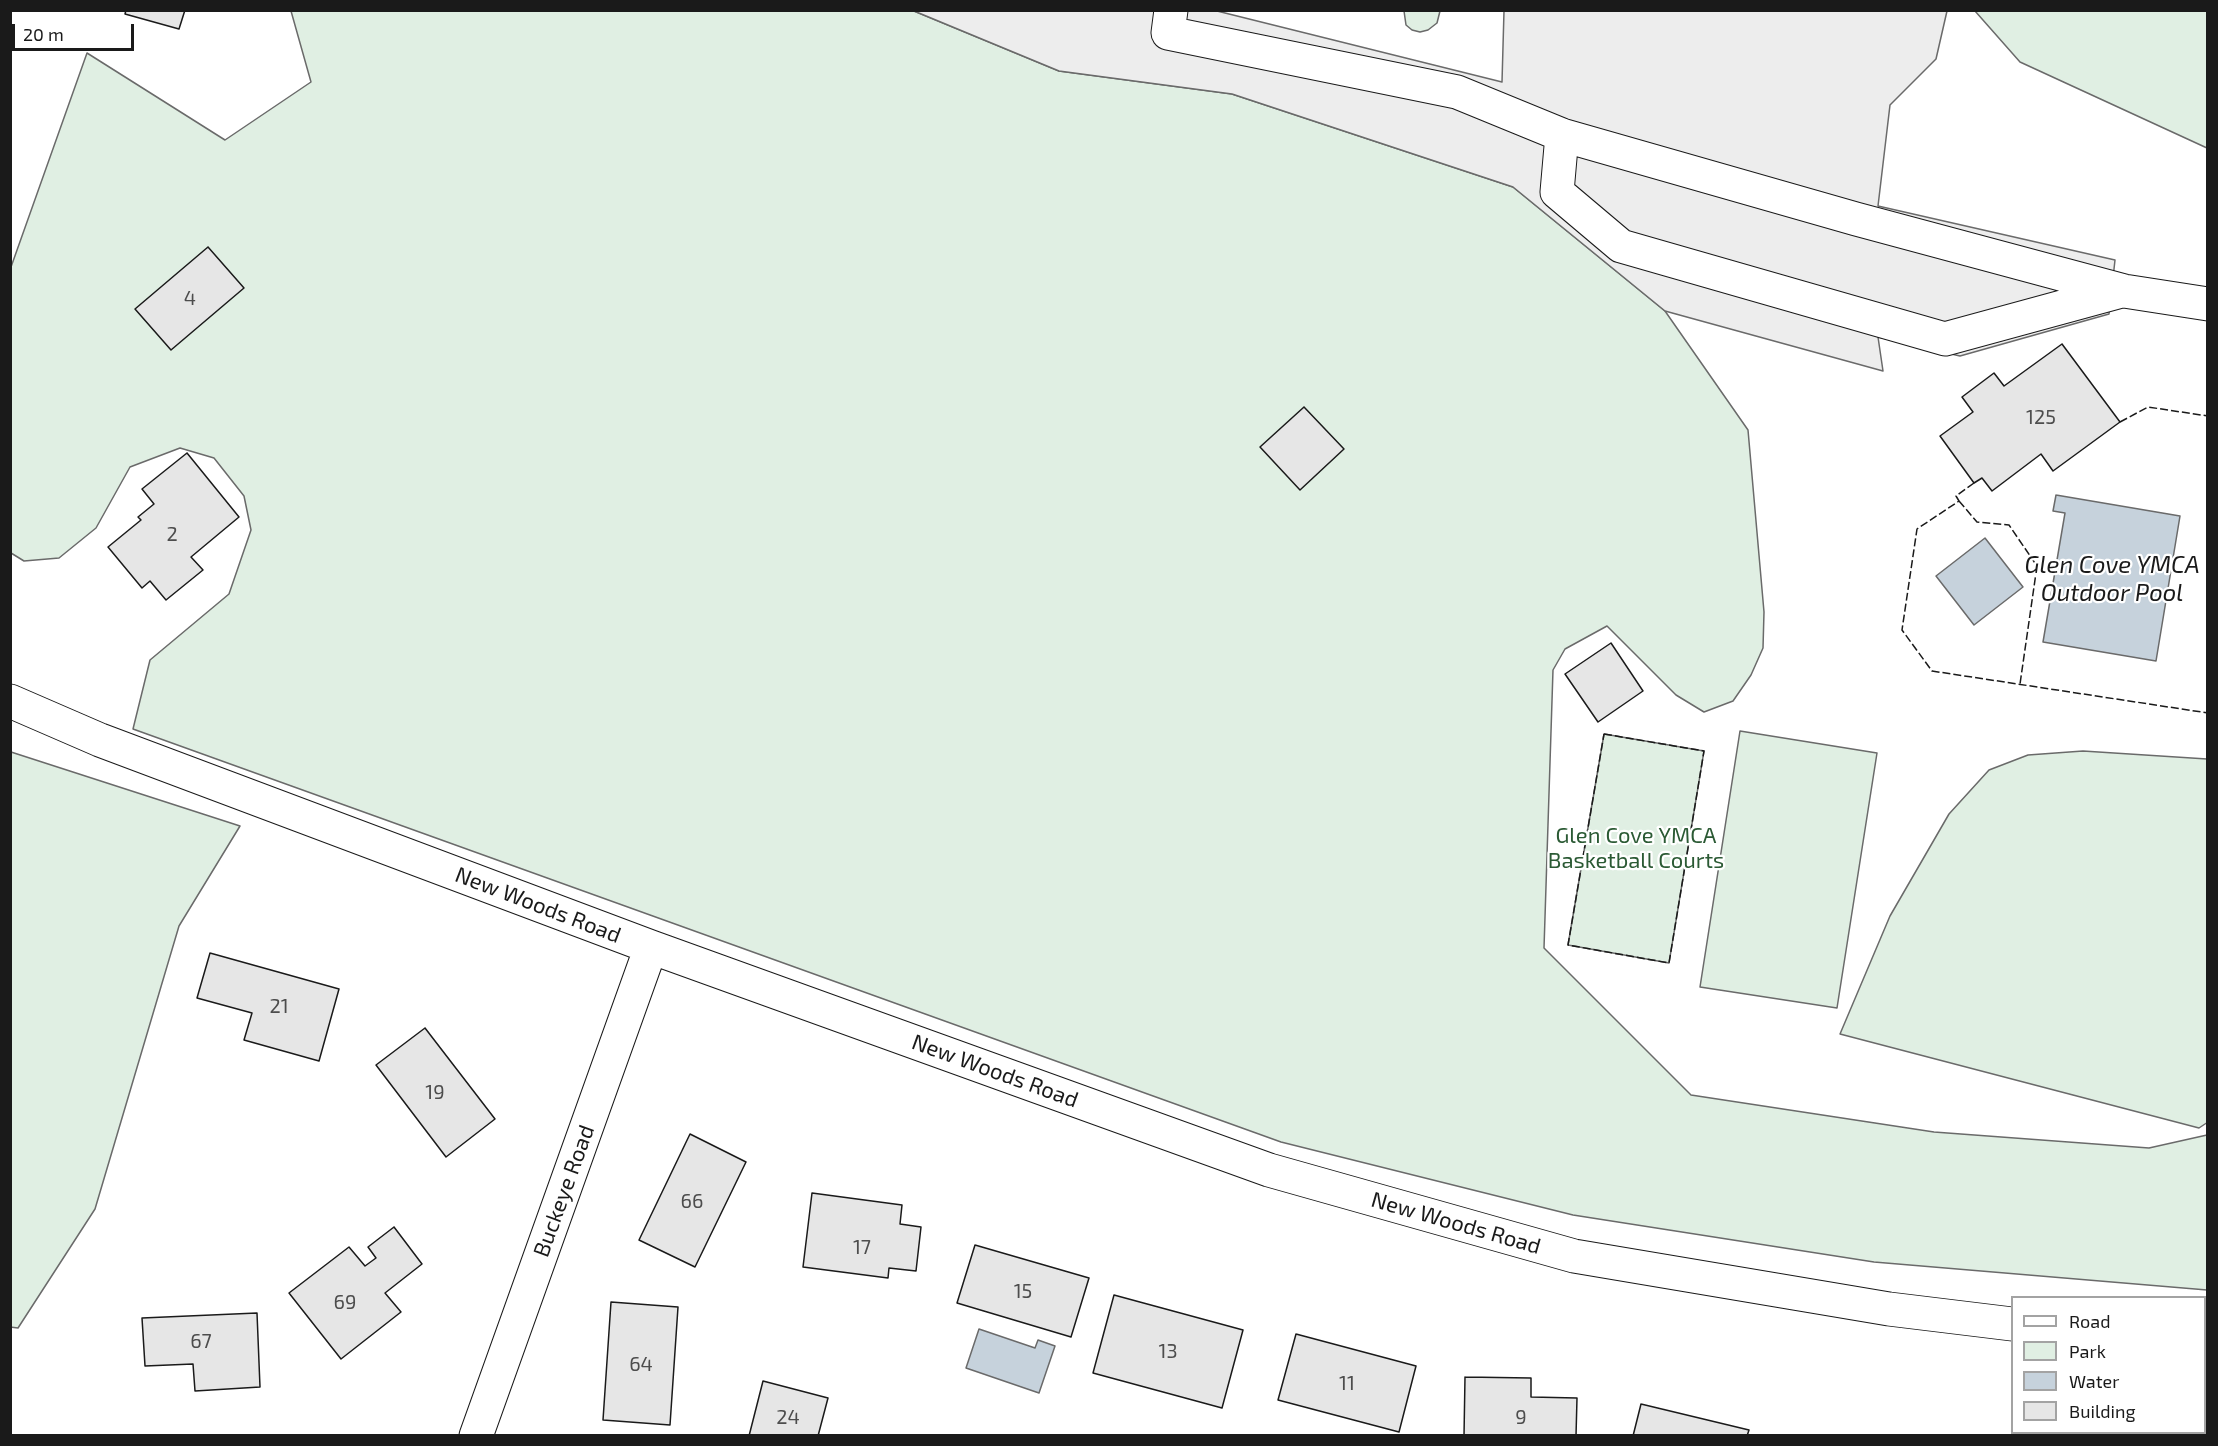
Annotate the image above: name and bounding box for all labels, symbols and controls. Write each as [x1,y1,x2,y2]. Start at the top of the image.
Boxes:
scale bar [15,12,136,50]
text: 20 m [23,23,64,45]
house number: 4 [184,286,196,310]
house number: 125 [2026,405,2056,429]
house number: 2 [166,522,178,546]
water label: Glen Cove YMCA Outdoor Pool [2025,551,2199,607]
park label: Glen Cove YMCA Basketball Courts [1548,823,1724,874]
street label: New Woods Road [452,861,624,949]
house number: 21 [269,994,289,1018]
street label: New Woods Road [908,1029,1082,1113]
house number: 19 [425,1080,445,1104]
street label: Buckeye Road [528,1121,600,1261]
street label: New Woods Road [1368,1186,1544,1260]
house number: 66 [681,1189,703,1213]
house number: 17 [853,1235,871,1259]
house number: 15 [1014,1279,1032,1303]
house number: 69 [334,1290,356,1314]
legend [2011,1296,2206,1434]
text: Road [2069,1310,2110,1332]
house number: 67 [190,1329,212,1353]
house number: 13 [1158,1339,1178,1363]
text: Park [2069,1340,2106,1362]
house number: 64 [629,1352,653,1376]
text: Water [2069,1370,2119,1392]
house number: 11 [1339,1371,1355,1395]
text: Building [2069,1400,2136,1422]
house number: 24 [776,1405,800,1429]
house number: 9 [1515,1405,1527,1429]

